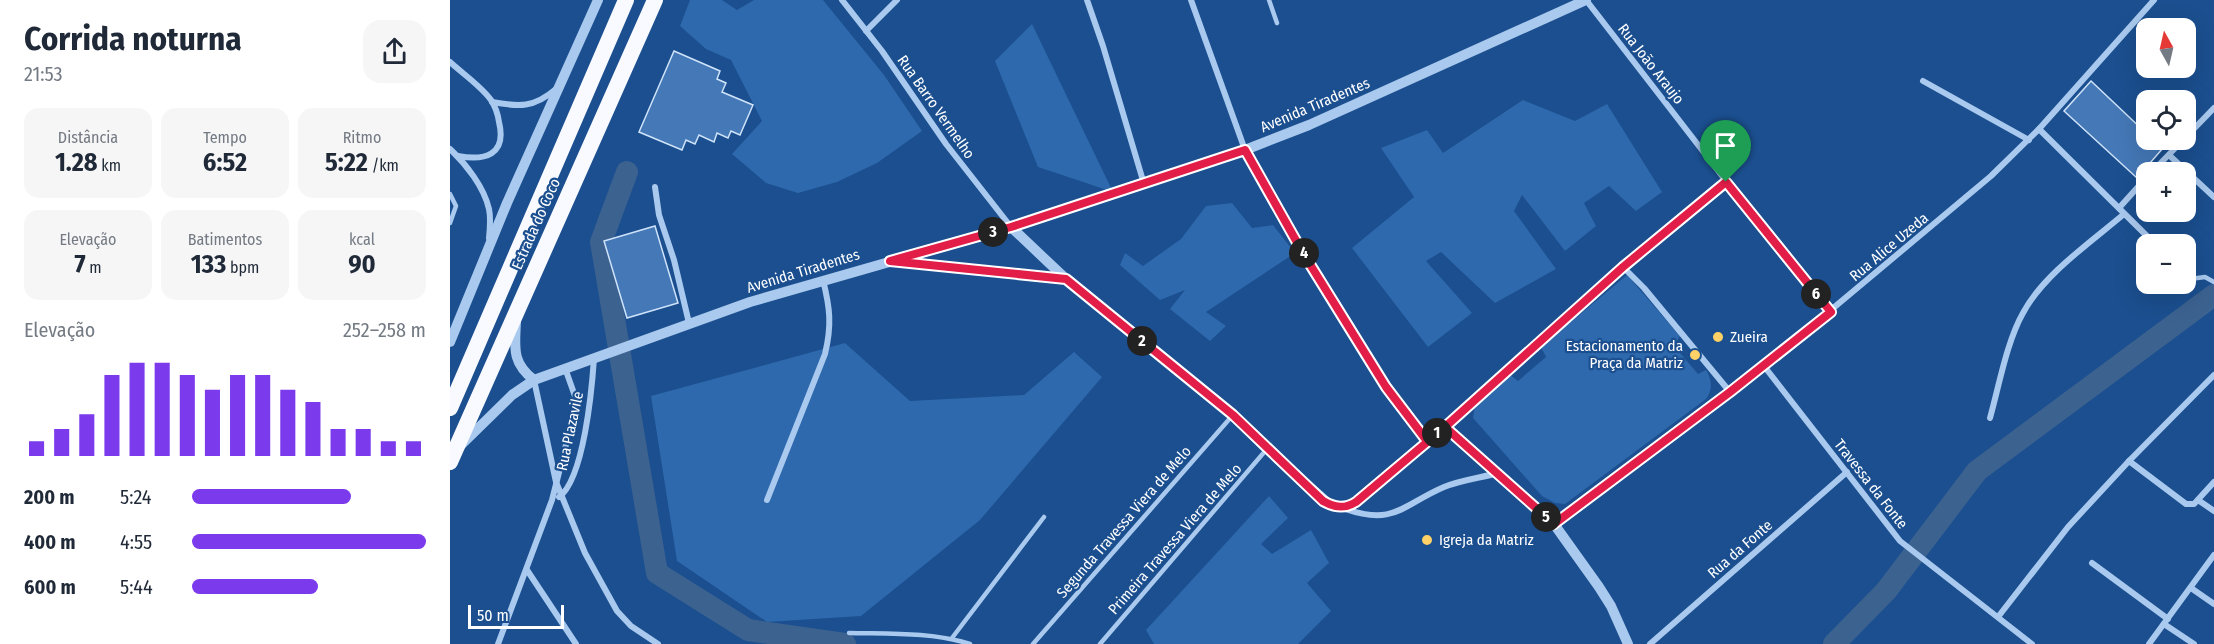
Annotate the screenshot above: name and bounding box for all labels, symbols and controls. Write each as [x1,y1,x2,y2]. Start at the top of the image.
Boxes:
north arrow [2136,18,2196,78]
map controls [2136,18,2196,294]
text: Corrida noturna [24,19,242,59]
button: share [363,20,426,83]
street label: Rua João Araujo [1614,20,1688,108]
street label: Rua Barro Vermelho [893,52,979,162]
text: 21:53 [24,62,63,86]
street label: Avenida Tiradentes [1258,74,1372,136]
button: locate [2136,90,2196,150]
pin [1700,120,1751,182]
text: Distância [58,128,118,147]
text: Tempo [203,128,247,147]
text: Ritmo [343,128,381,147]
icon: arrive [1709,129,1742,162]
text: 1.28 [55,147,98,178]
text: 6:52 [203,147,247,178]
text: 5:22 [325,147,368,178]
text: km [98,156,121,175]
text: /km [368,156,399,175]
button: + [2136,162,2196,222]
street label: Estrada do Coco [508,175,564,272]
street label: Rua Alice Uzeda [1846,209,1932,285]
pin: 3 [978,217,1008,247]
text: 3 [989,222,997,241]
text: Elevação [59,230,117,249]
text: Batimentos [188,230,262,249]
text: kcal [349,230,375,249]
button: − [2136,234,2196,294]
pin: 4 [1289,238,1319,268]
text: 4 [1300,243,1308,262]
street label: Avenida Tiradentes [744,245,862,297]
text: 7 [74,249,86,280]
text: 133 [191,249,226,280]
text: 90 [348,249,376,280]
text: m [86,258,102,277]
text: bpm [226,258,259,277]
pin: 6 [1801,279,1831,309]
text: 6 [1812,284,1820,303]
text: Elevação [24,318,95,342]
text: 252–258 m [343,318,426,342]
pin: 2 [1127,326,1157,356]
place label: Zueira [1730,328,1768,346]
marker: Zueira [1711,330,1725,344]
text: 2 [1138,331,1146,350]
place label: Estacionamento da Praça da Matriz [1566,337,1683,372]
marker: Estacionamento da Praça da Matriz [1688,348,1702,362]
street label: Rua Plazavile [553,390,587,472]
pin: 1 [1422,418,1452,448]
text: 1 [1434,423,1440,442]
street label: Travessa da Fonte [1830,436,1912,532]
street label: Segunda Travessa Viera de Melo [1053,442,1195,602]
street label: Primeira Travessa Viera de Melo [1105,460,1246,618]
text: 200 m [24,485,75,509]
text: 5:24 [120,485,152,509]
pin: 5 [1531,502,1561,532]
text: 5 [1542,507,1550,526]
street label: Rua da Fonte [1704,516,1776,582]
text: 400 m [24,530,76,554]
text: 4:55 [120,530,152,554]
place label: Igreja da Matriz [1439,531,1534,549]
marker: Igreja da Matriz [1420,533,1434,547]
text: 600 m [24,575,76,599]
text: 5:44 [120,575,153,599]
scale bar [468,602,564,630]
text: 50 m [477,606,509,625]

